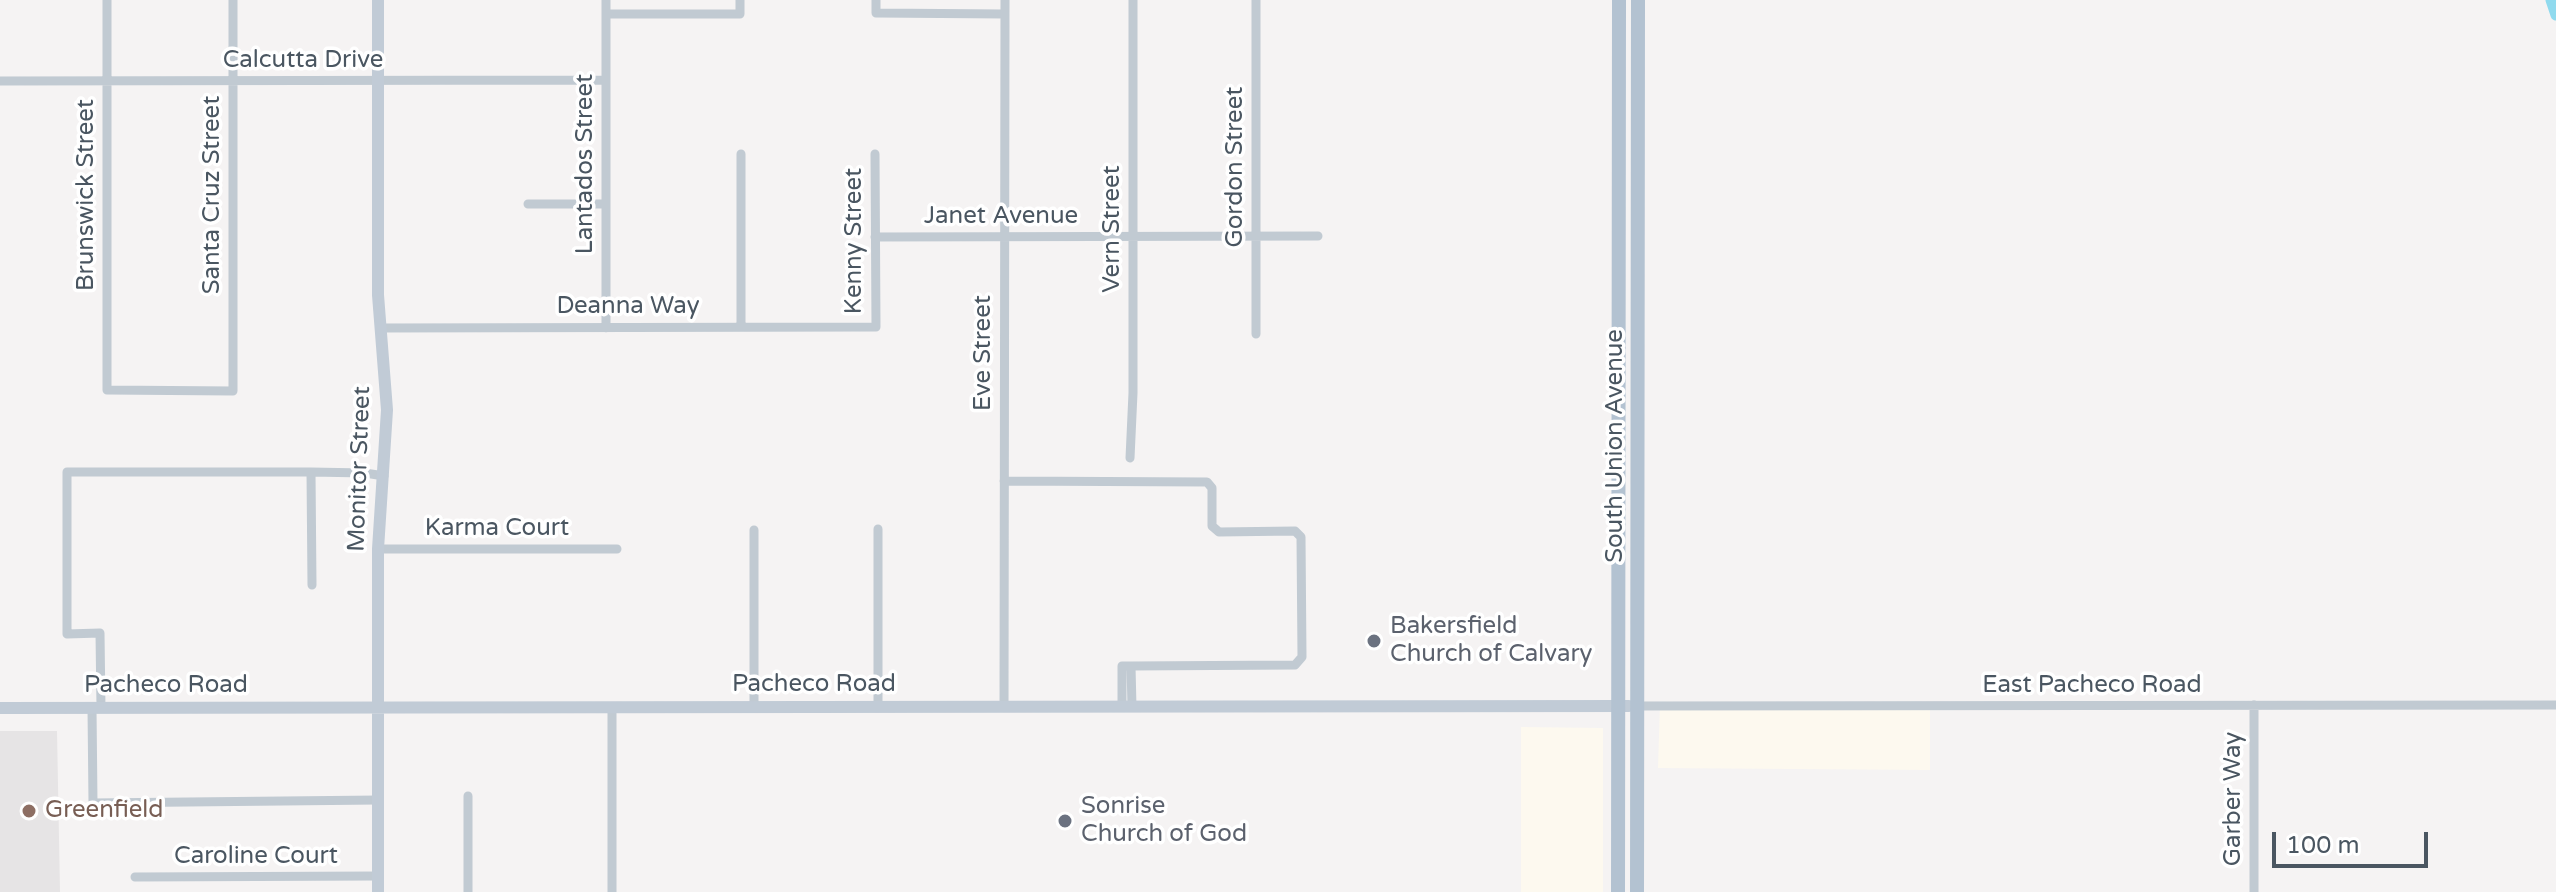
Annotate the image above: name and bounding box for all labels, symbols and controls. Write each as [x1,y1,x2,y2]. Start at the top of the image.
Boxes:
street label: Calcutta Drive [223,47,383,75]
street label: Lantados Street [572,74,600,254]
street label: Gordon Street [1222,87,1250,247]
street label: Santa Cruz Street [199,96,227,294]
street label: Brunswick Street [73,99,101,291]
street label: Vern Street [1099,165,1127,293]
street label: Kenny Street [841,168,869,314]
street label: Janet Avenue [924,203,1078,231]
street label: Deanna Way [556,293,700,321]
street label: Eve Street [970,295,998,411]
street label: South Union Avenue [1602,329,1630,563]
street label: Monitor Street [343,386,377,552]
street label: Karma Court [425,515,569,543]
place label: Bakersfield Church of Calvary [1390,613,1592,669]
marker: Bakersfield Church of Calvary [1365,632,1383,650]
street label: Pacheco Road [732,671,896,699]
street label: Pacheco Road [84,672,248,700]
street label: East Pacheco Road [1982,672,2202,700]
street label: Garber Way [2220,732,2248,866]
place label: Sonrise Church of God [1081,793,1247,849]
place label: Greenfield [45,797,163,825]
marker: Greenfield [20,802,38,820]
marker: Sonrise Church of God [1056,812,1074,830]
scale bar [2276,816,2432,866]
text: 100 m [2286,831,2360,860]
street label: Caroline Court [174,843,338,871]

